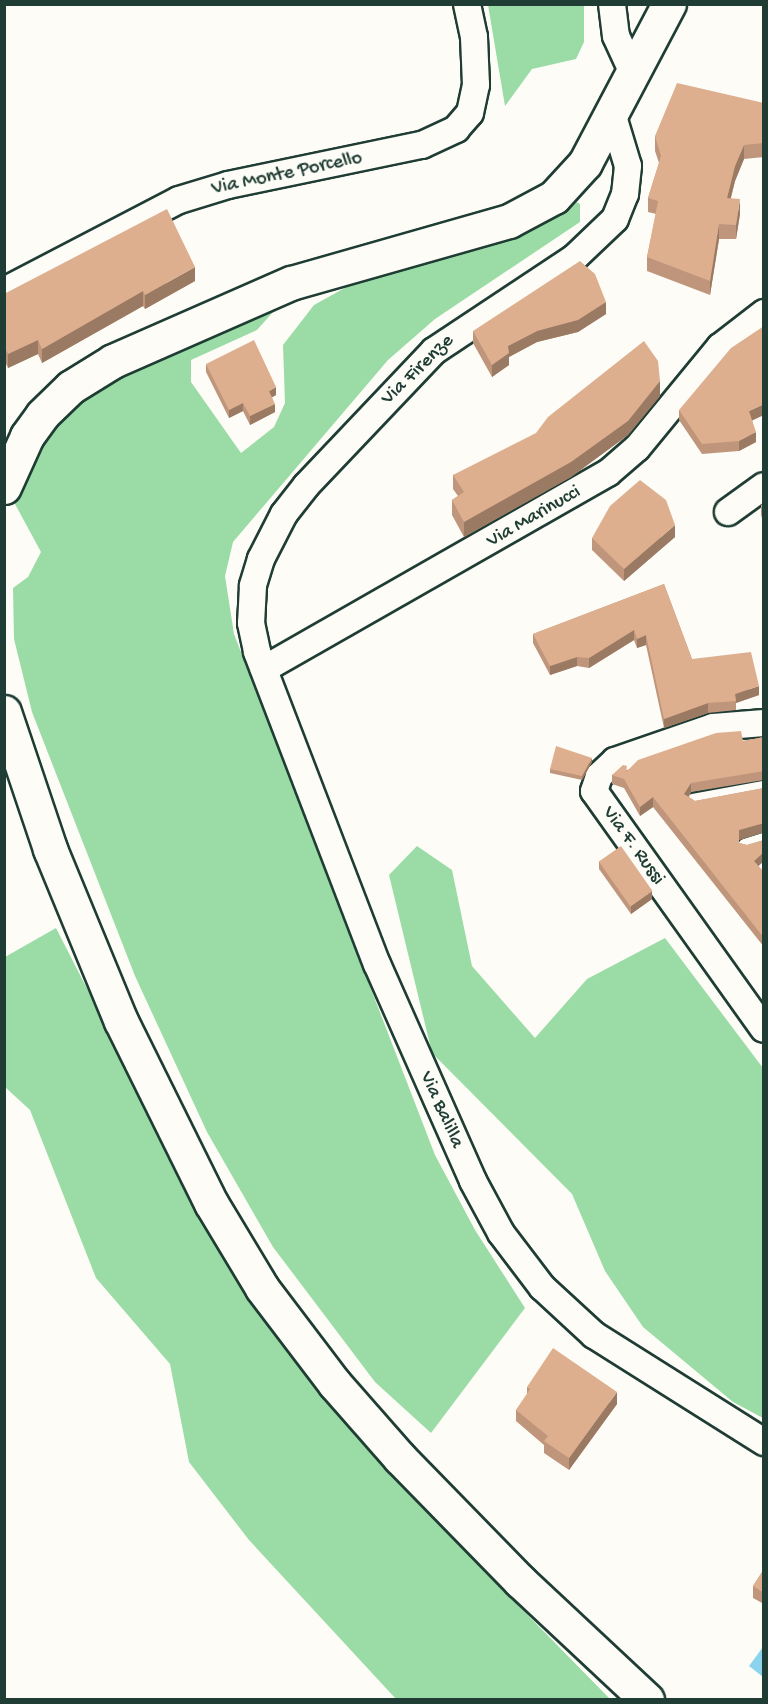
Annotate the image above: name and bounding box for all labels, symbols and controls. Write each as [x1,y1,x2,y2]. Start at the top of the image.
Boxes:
street label: Via Monte Porcello [210,146,364,202]
street label: Via Firenze [377,329,459,411]
street label: Via Marinucci [483,480,585,554]
street label: Via F. Russi [596,802,670,890]
street label: Via Balilla [414,1068,468,1152]

